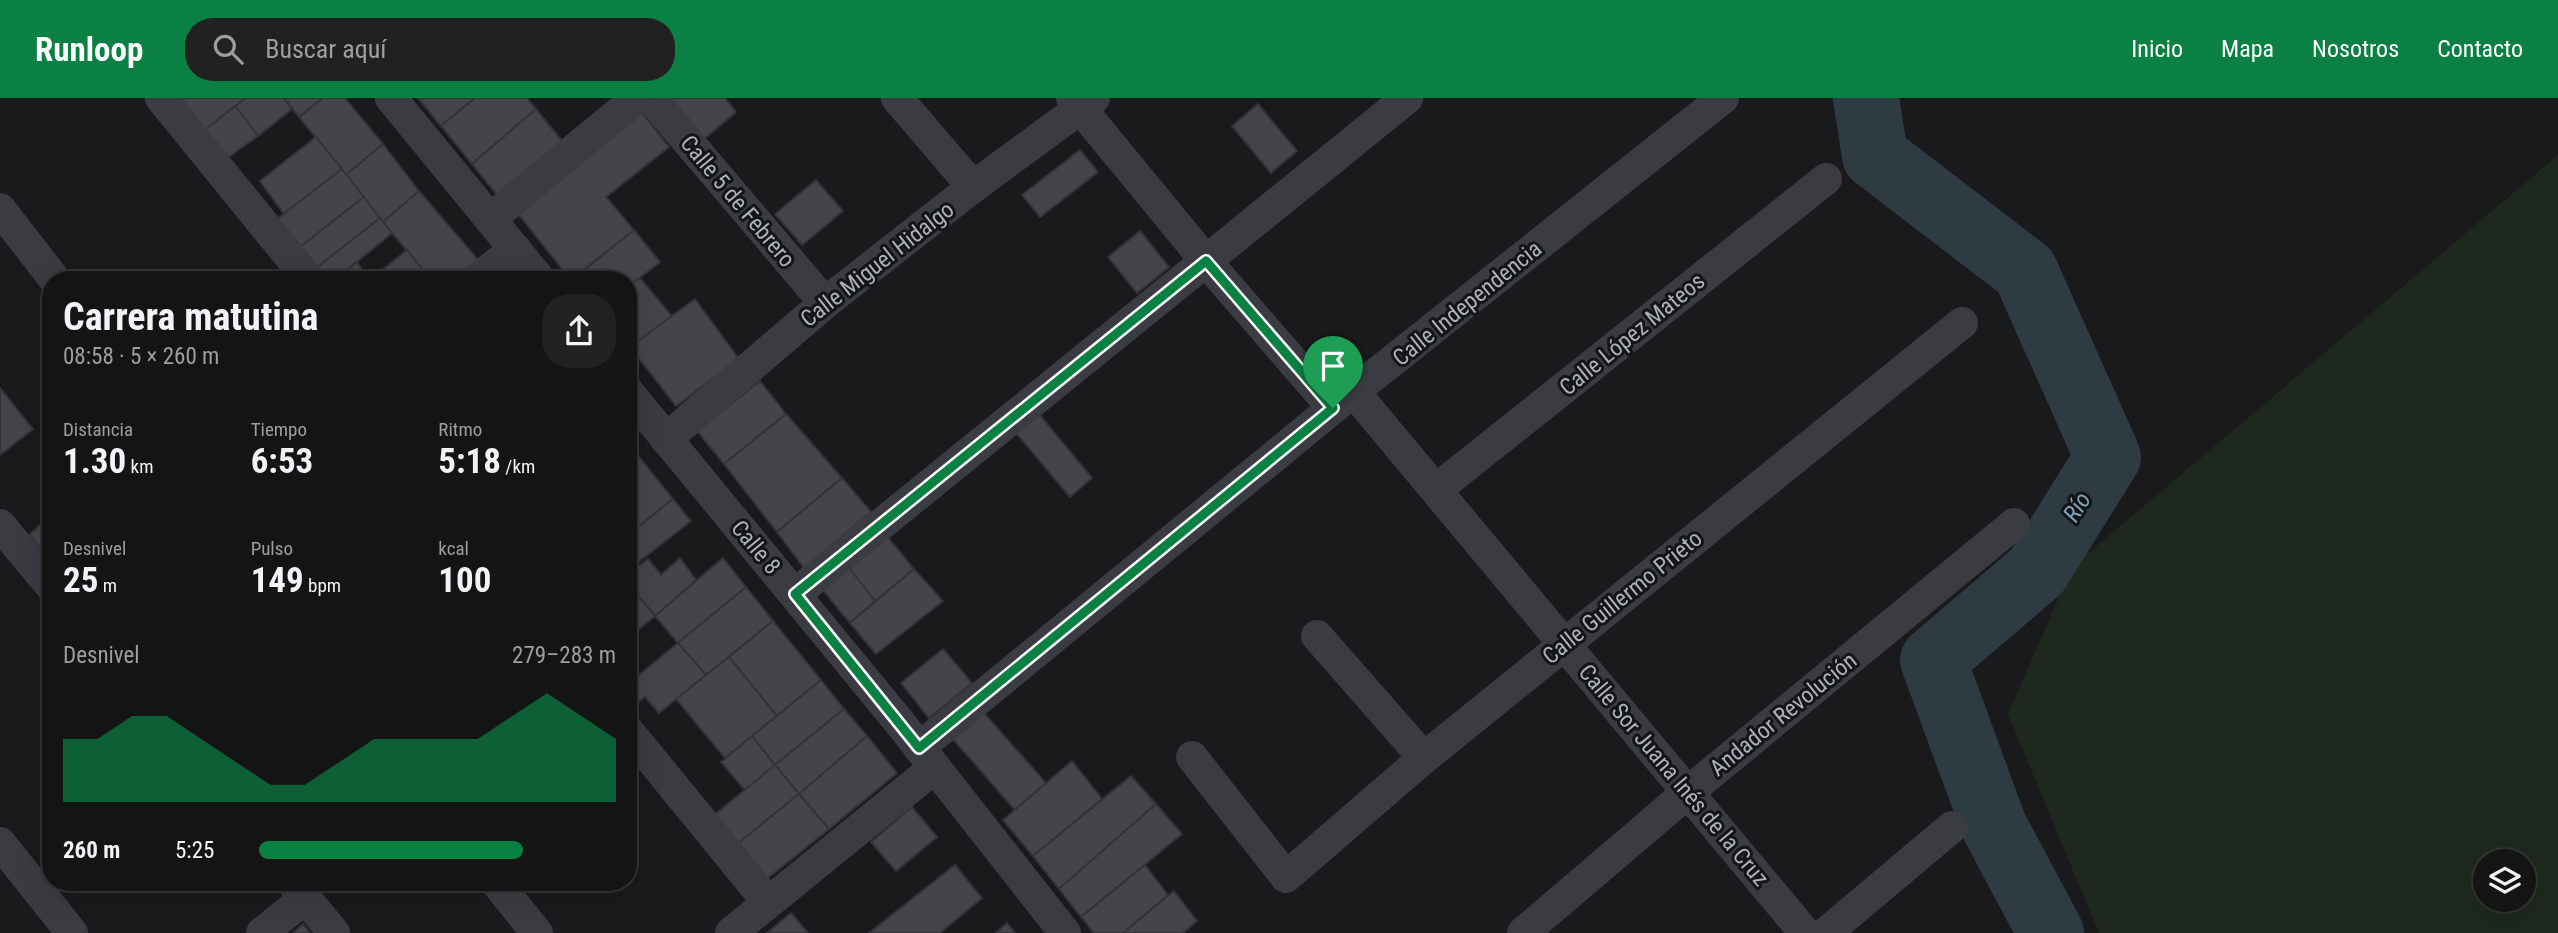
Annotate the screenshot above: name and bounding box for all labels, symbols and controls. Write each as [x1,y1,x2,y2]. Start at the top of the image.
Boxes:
search box [185,18,675,81]
text: Runloop [35,30,143,69]
icon: search [209,30,247,68]
text: Buscar aquí [265,34,386,64]
text: Inicio [2131,35,2183,63]
text: Mapa [2221,35,2274,63]
text: Nosotros [2312,35,2399,63]
text: Contacto [2437,35,2523,63]
street label: Calle 5 de Febrero [675,130,801,273]
street label: Calle Miguel Hidalgo [795,196,959,333]
street label: Calle Independencia [1388,235,1547,372]
street label: Calle López Mateos [1554,268,1710,401]
button: share [542,294,616,368]
text: Carrera matutina [63,295,319,339]
pin [1303,336,1363,408]
text: 08:58 · 5 × 260 m [63,343,219,370]
icon: arrive [1314,347,1352,385]
text: Distancia [63,418,133,441]
text: Tiempo [251,418,307,441]
text: Ritmo [438,418,482,441]
text: 1.30 [63,441,126,482]
text: 6:53 [251,441,313,482]
text: 5:18 [438,441,501,482]
text: km [126,455,153,478]
text: /km [501,455,535,478]
water label: Río [2057,487,2097,527]
street label: Calle 8 [725,515,786,580]
street label: Calle Guillermo Prieto [1537,525,1707,670]
text: Desnivel [63,537,126,560]
text: Pulso [251,537,293,560]
text: kcal [438,537,469,560]
text: 25 [63,560,98,601]
text: 149 [251,560,304,601]
text: 100 [438,560,491,601]
text: m [98,574,117,597]
text: bpm [304,574,341,597]
text: Desnivel [63,642,140,669]
text: 279–283 m [512,642,616,669]
street label: Andador Revolución [1704,647,1862,782]
street label: Calle Sor Juana Inés de la Cruz [1573,659,1774,892]
text: 260 m [63,837,120,864]
text: 5:25 [175,837,214,864]
map controls [2473,849,2536,912]
button: layers [2473,849,2536,912]

